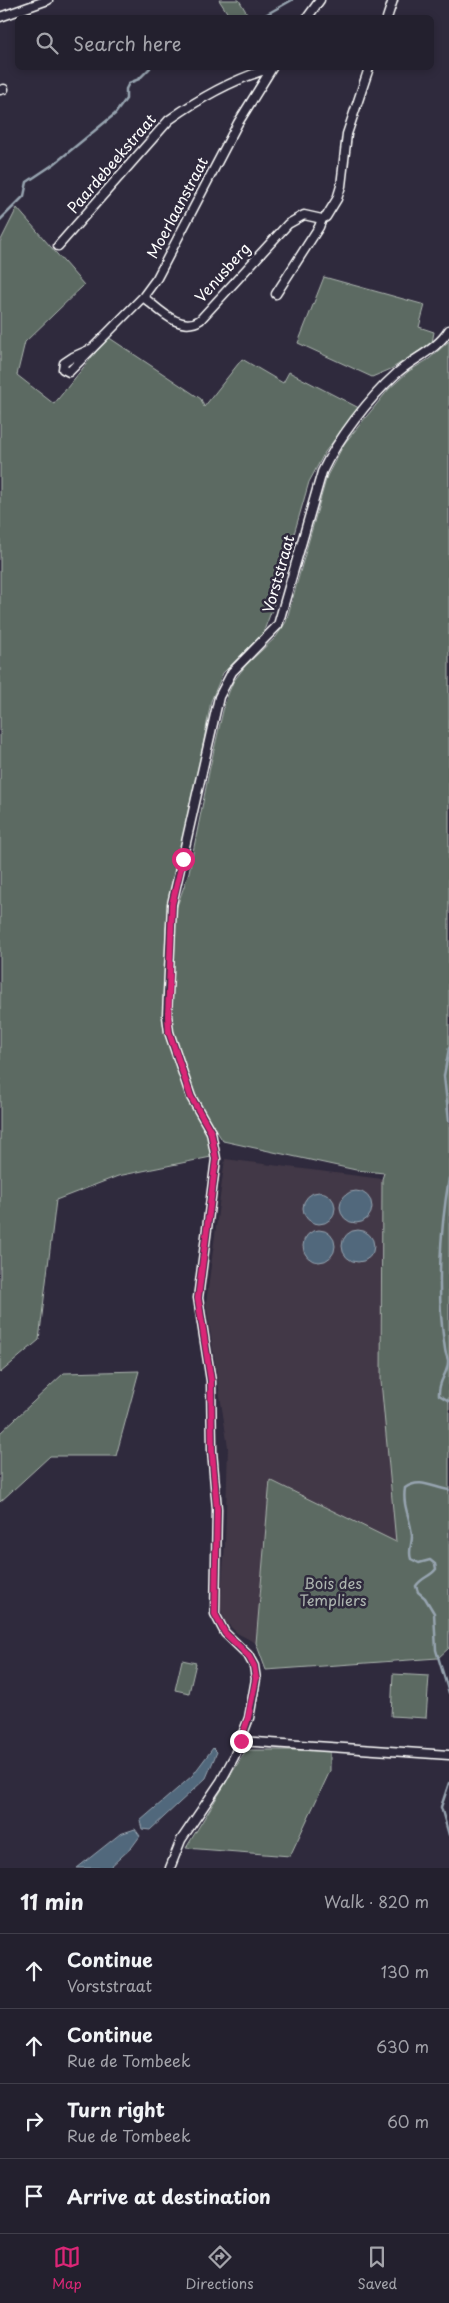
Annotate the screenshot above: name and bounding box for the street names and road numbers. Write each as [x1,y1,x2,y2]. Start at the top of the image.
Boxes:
street label: Paardebeekstraat [61,108,161,218]
street label: Moerlaanstraat [140,152,213,262]
street label: Venusberg [189,237,255,307]
street label: Vorststraat [256,532,300,615]

